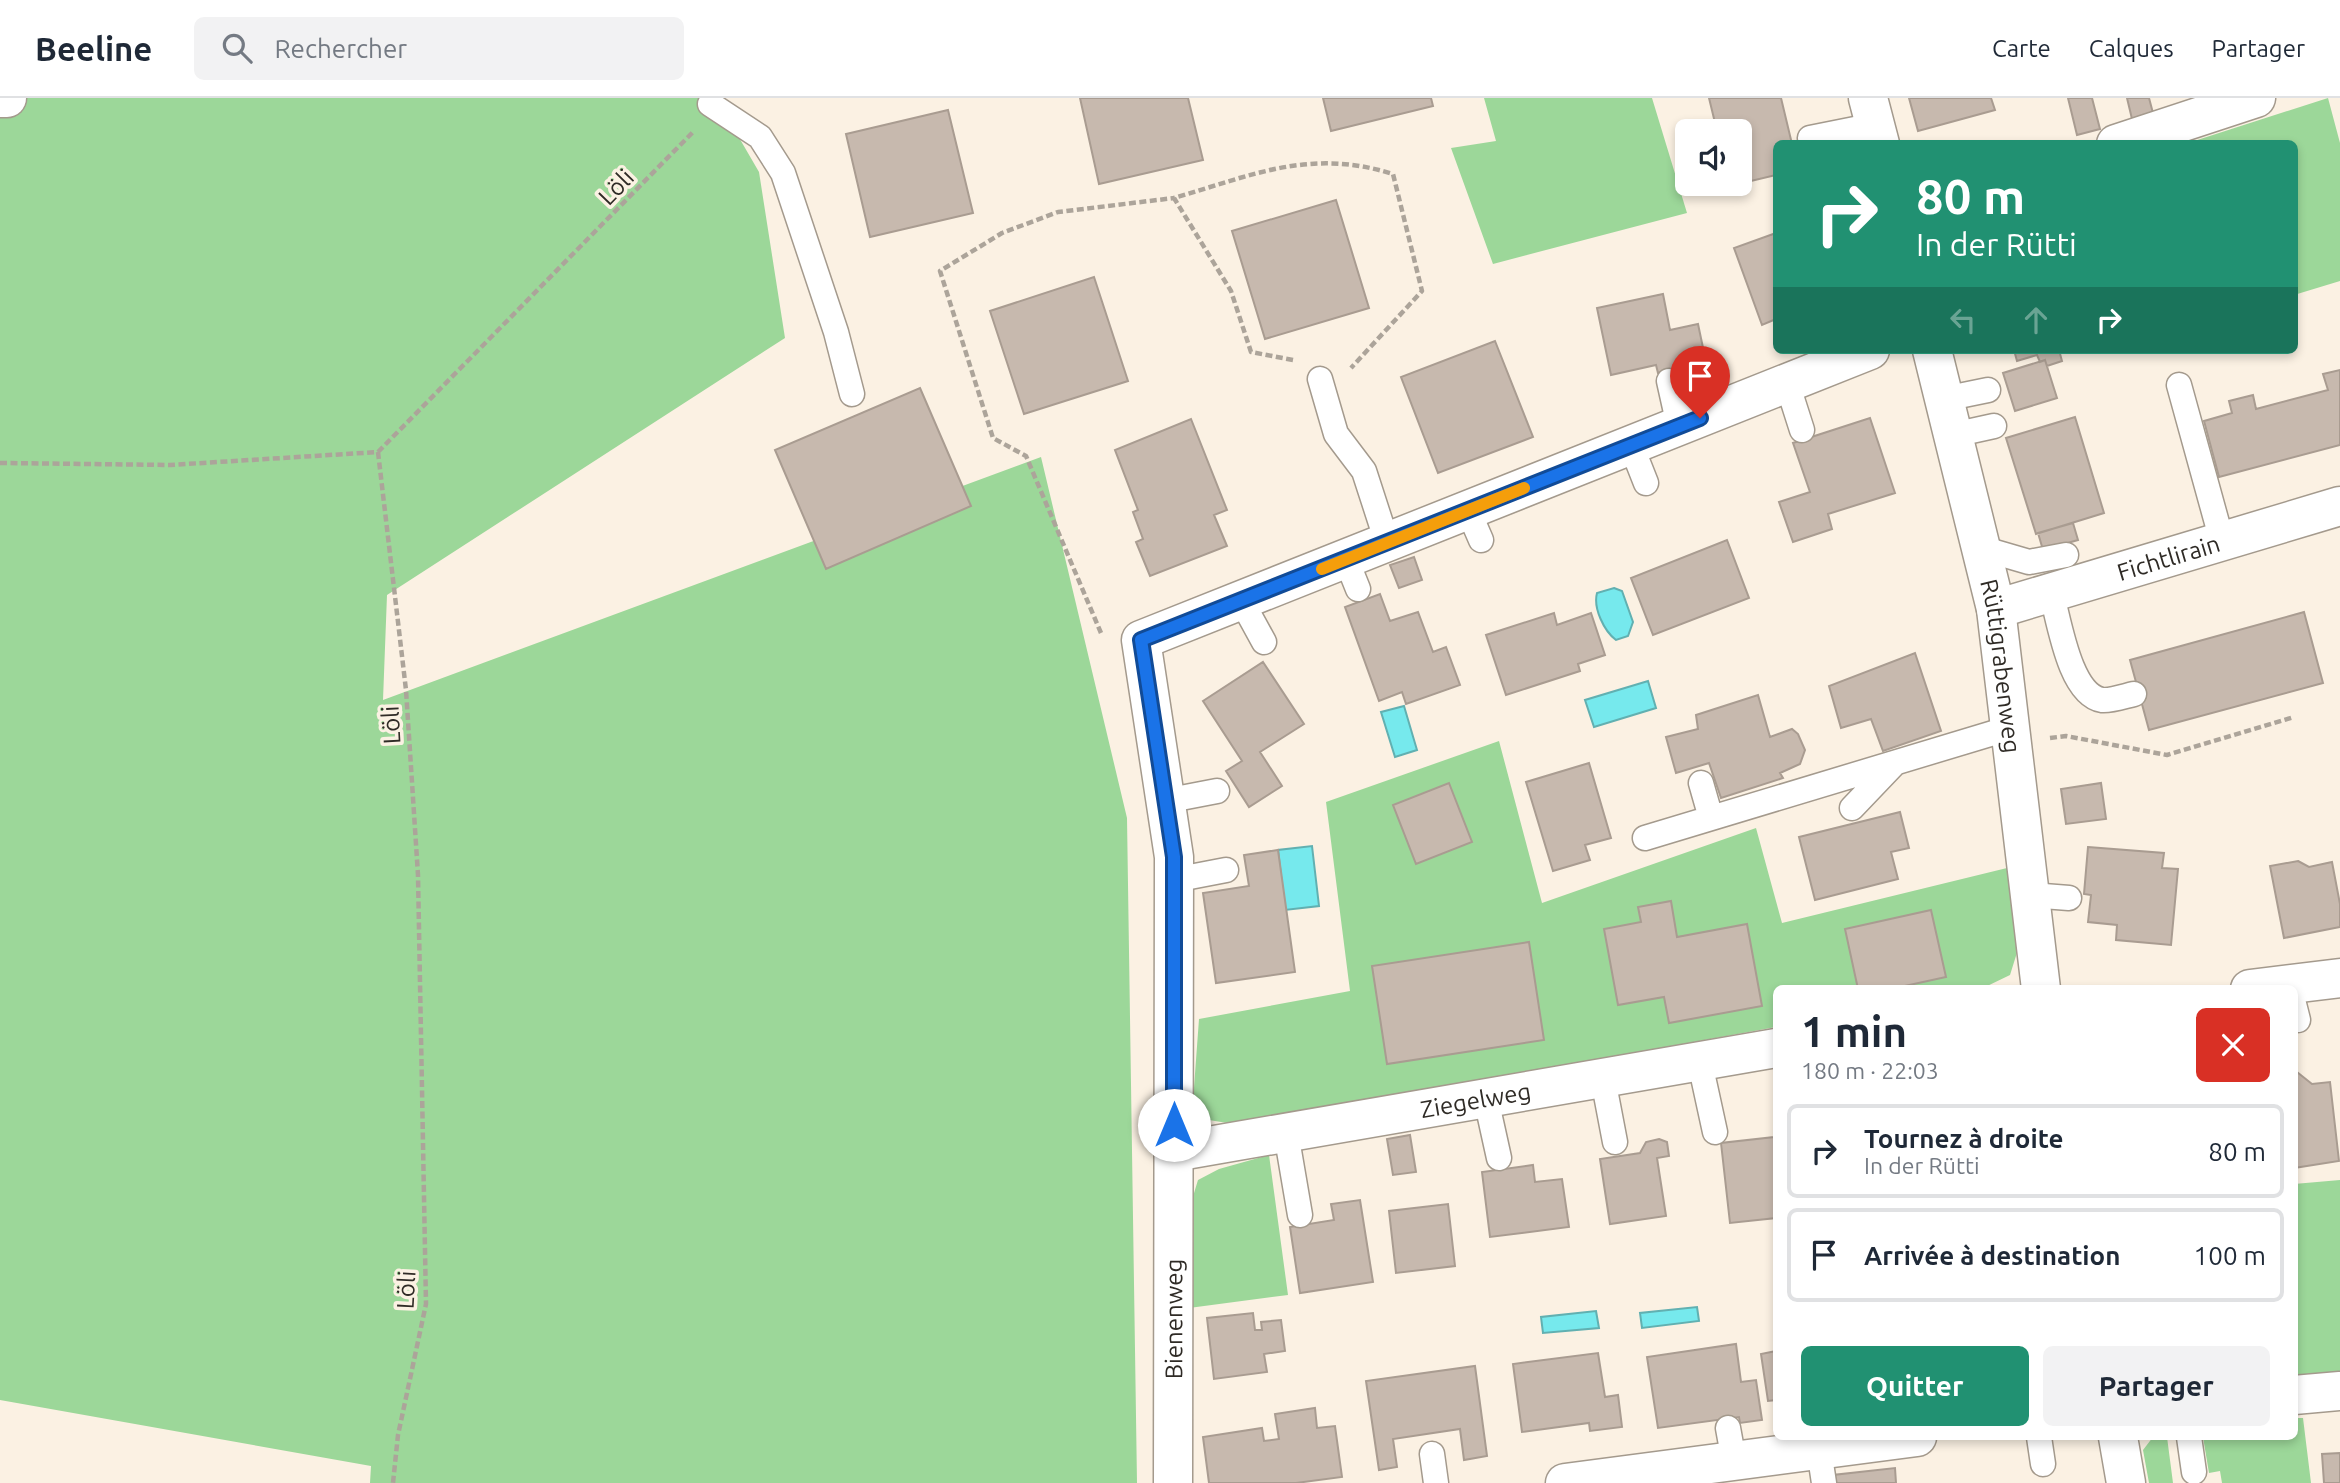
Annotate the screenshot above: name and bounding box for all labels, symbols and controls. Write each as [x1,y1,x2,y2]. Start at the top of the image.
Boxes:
search box [194,17,684,80]
icon: search [218,29,256,67]
text: Beeline [35,30,152,67]
text: Rechercher [274,34,407,63]
text: Carte [1992,35,2051,62]
text: Calques [2089,35,2174,62]
text: Partager [2212,35,2305,62]
map controls [1675,119,1752,196]
button: sound [1675,119,1752,196]
street label: Löli [593,164,639,210]
icon: right [1801,168,1892,259]
text: 80 m [1916,168,2025,223]
text: In der Rütti [1916,226,2077,262]
icon: left [1944,301,1982,339]
icon: ahead [2017,301,2055,339]
icon: right [2090,301,2128,339]
pin [1670,346,1730,418]
icon: arrive [1681,357,1719,395]
street label: Fichtlirain [2114,529,2223,585]
street label: Rüttigrabenweg [1976,576,2026,754]
street label: Löli [377,705,405,745]
text: 1 min [1801,1008,1907,1055]
button: close [2196,1008,2270,1082]
text: 180 m · 22:03 [1801,1058,1939,1083]
street label: Ziegelweg [1418,1077,1533,1123]
position arrow [1137,1088,1211,1162]
text: Tournez à droite [1864,1124,2063,1153]
icon: right [1805,1132,1843,1170]
text: 80 m [2208,1137,2266,1166]
text: In der Rütti [1864,1153,1980,1178]
icon: arrive [1805,1236,1843,1274]
text: Arrivée à destination [1864,1241,2120,1270]
text: 100 m [2194,1241,2266,1270]
street label: Bienenweg [1160,1259,1187,1379]
street label: Löli [392,1270,420,1310]
button: Quitter [1801,1346,2029,1426]
button: Partager [2043,1346,2270,1426]

